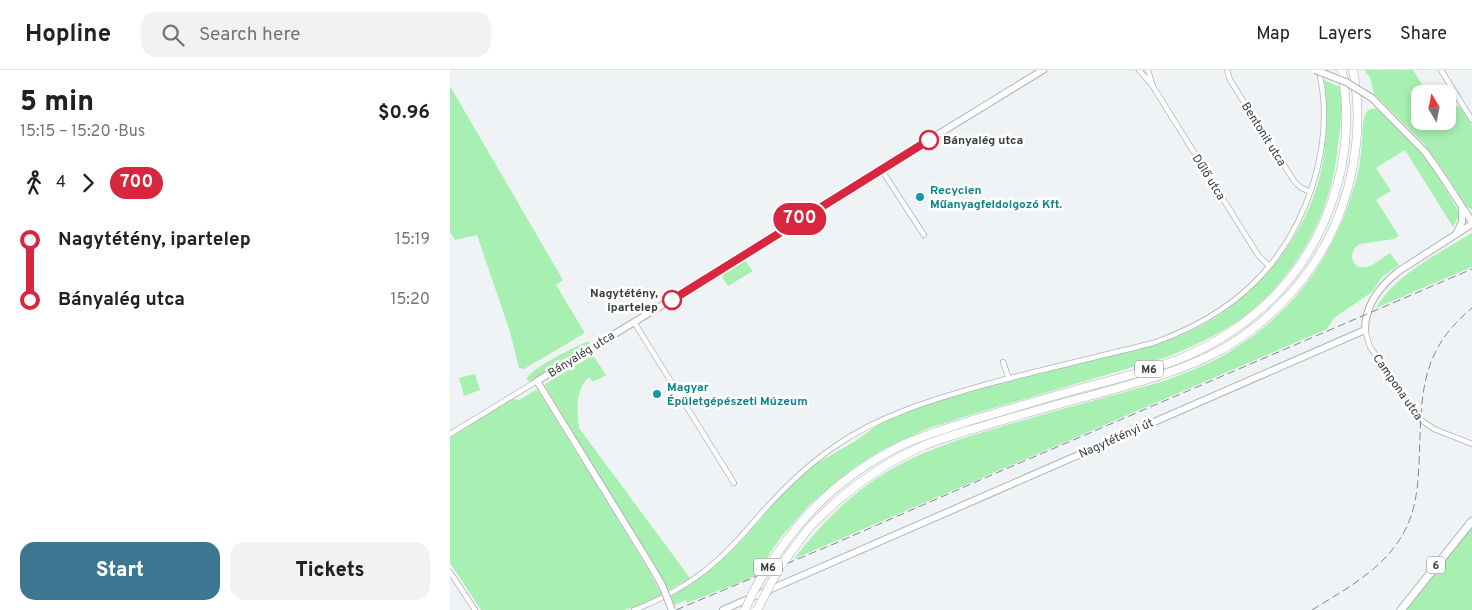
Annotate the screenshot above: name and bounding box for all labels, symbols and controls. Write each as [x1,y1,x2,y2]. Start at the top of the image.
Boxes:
search box [141,12,491,57]
text: Hopline [25,20,111,50]
icon: search [159,21,187,49]
text: Search here [199,23,301,47]
text: Map [1256,23,1290,46]
text: Layers [1318,23,1372,46]
text: Share [1400,23,1447,46]
text: 5 min [20,85,94,121]
north arrow [1411,85,1456,130]
map controls [1411,85,1456,130]
street label: Bentonit utca [1237,99,1289,170]
text: $0.96 [378,101,430,125]
text: 15:15 – 15:20 · Bus [20,122,145,142]
marker: Bányalég utca [919,130,939,150]
place label: Bányalég utca [943,133,1023,149]
street label: Dűlő utca [1188,152,1228,203]
icon: walk [20,169,48,197]
icon: forward [74,169,102,197]
text: 700 [120,171,153,194]
text: 4 [56,173,66,193]
place label: Recyclen Műanyagfeldolgozó Kft. [930,183,1062,213]
marker: Recyclen Műanyagfeldolgozó Kft. [914,191,926,203]
line badge: 700 [771,203,829,235]
text: 700 [783,207,817,230]
text: Nagytétény, ipartelep [58,228,251,252]
text: 15:19 [395,230,430,250]
place label: Nagytétény, ipartelep [590,286,658,316]
text: Bányalég utca [58,288,185,312]
text: 15:20 [390,290,430,310]
marker: Nagytétény, ipartelep [662,290,682,310]
street label: Bányalég utca [545,328,618,382]
street label: Campona utca [1368,351,1426,424]
road number: M6 [1135,360,1163,378]
place label: Magyar Épületgépészeti Múzeum [667,380,808,410]
marker: Magyar Épületgépészeti Múzeum [651,388,663,400]
street label: Nagytétényi út [1077,415,1156,462]
button: Start [20,542,220,600]
button: Tickets [230,542,430,600]
road number: 6 [1427,556,1445,574]
road number: M6 [754,558,782,576]

